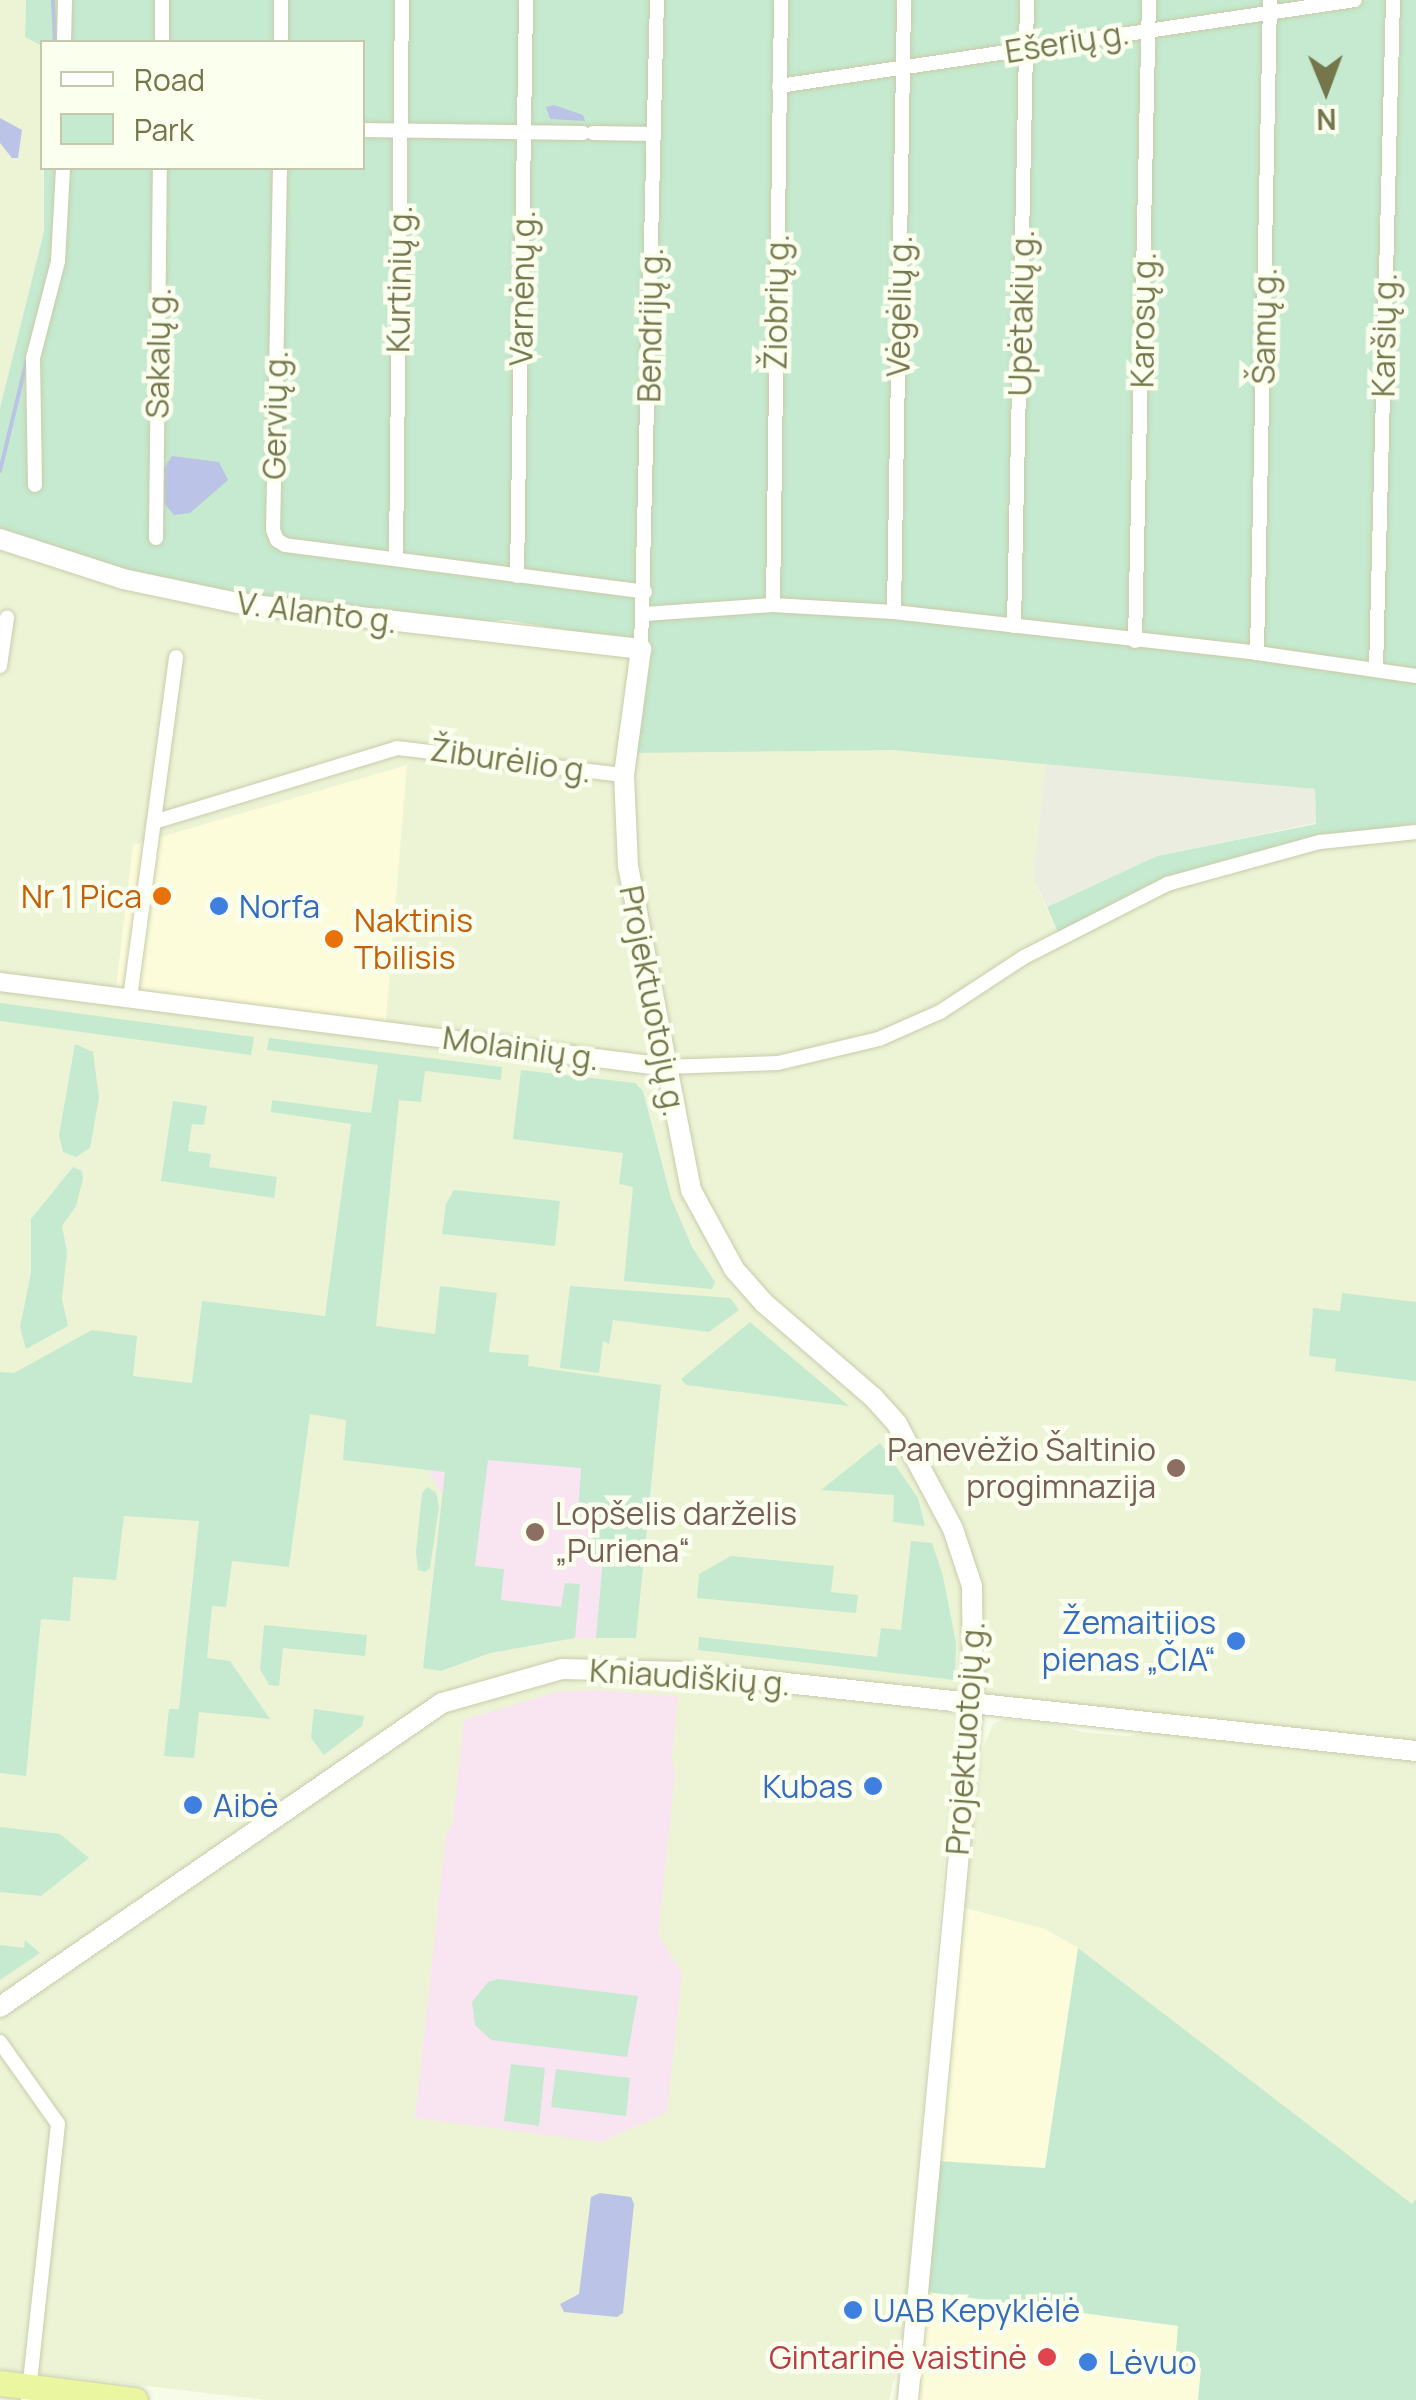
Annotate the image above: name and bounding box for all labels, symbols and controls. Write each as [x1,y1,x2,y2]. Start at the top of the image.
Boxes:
street label: Ešerių g. [1002,13,1132,71]
legend [40,40,365,170]
north arrow [1276,40,1376,140]
text: Road [134,59,205,100]
text: N [1316,101,1337,139]
text: Park [134,109,194,150]
street label: Kurtinių g. [379,205,419,353]
street label: Varnėnų g. [501,210,543,366]
street label: Upėtakių g. [1000,229,1042,397]
street label: Žiobrių g. [756,233,796,371]
street label: Vėgėlių g. [879,235,919,377]
street label: Bendrijų g. [629,247,671,403]
street label: Karosų g. [1123,252,1163,388]
street label: Šamų g. [1244,267,1284,385]
street label: Karšių g. [1364,272,1404,398]
street label: Sakalų g. [138,287,178,419]
street label: Gervių g. [255,350,295,480]
street label: V. Alanto g. [235,583,399,641]
street label: Žiburėlio g. [428,730,594,790]
place label: Nr 1 Pica [21,877,142,915]
street label: Projektuotojų g. [612,882,694,1120]
marker: Nr 1 Pica [151,885,173,907]
place label: Norfa [239,887,320,925]
marker: Norfa [208,895,230,917]
place label: Naktinis Tbilisis [354,902,473,977]
marker: Naktinis Tbilisis [323,928,345,950]
street label: Molainių g. [440,1018,602,1078]
place label: Panevėžio Šaltinio progimnazija [887,1431,1156,1506]
marker: Panevėžio Šaltinio progimnazija [1165,1457,1187,1479]
place label: Lopšelis darželis „Puriena“ [555,1495,797,1570]
marker: Lopšelis darželis „Puriena“ [524,1521,546,1543]
place label: Žemaitijos pienas „ČIA“ [1042,1604,1216,1679]
street label: Projektuotojų g. [938,1620,992,1856]
marker: Žemaitijos pienas „ČIA“ [1225,1630,1247,1652]
street label: Kniaudiškių g. [588,1651,792,1703]
place label: Kubas [763,1767,853,1805]
marker: Kubas [862,1775,884,1797]
place label: Aibė [213,1786,278,1824]
marker: Aibė [182,1794,204,1816]
place label: UAB Kepyklėlė [873,2291,1080,2329]
marker: UAB Kepyklėlė [842,2299,864,2321]
place label: Gintarinė vaistinė [769,2338,1027,2376]
place label: Lėvuo [1108,2343,1197,2381]
marker: Gintarinė vaistinė [1036,2346,1058,2368]
marker: Lėvuo [1077,2351,1099,2373]

